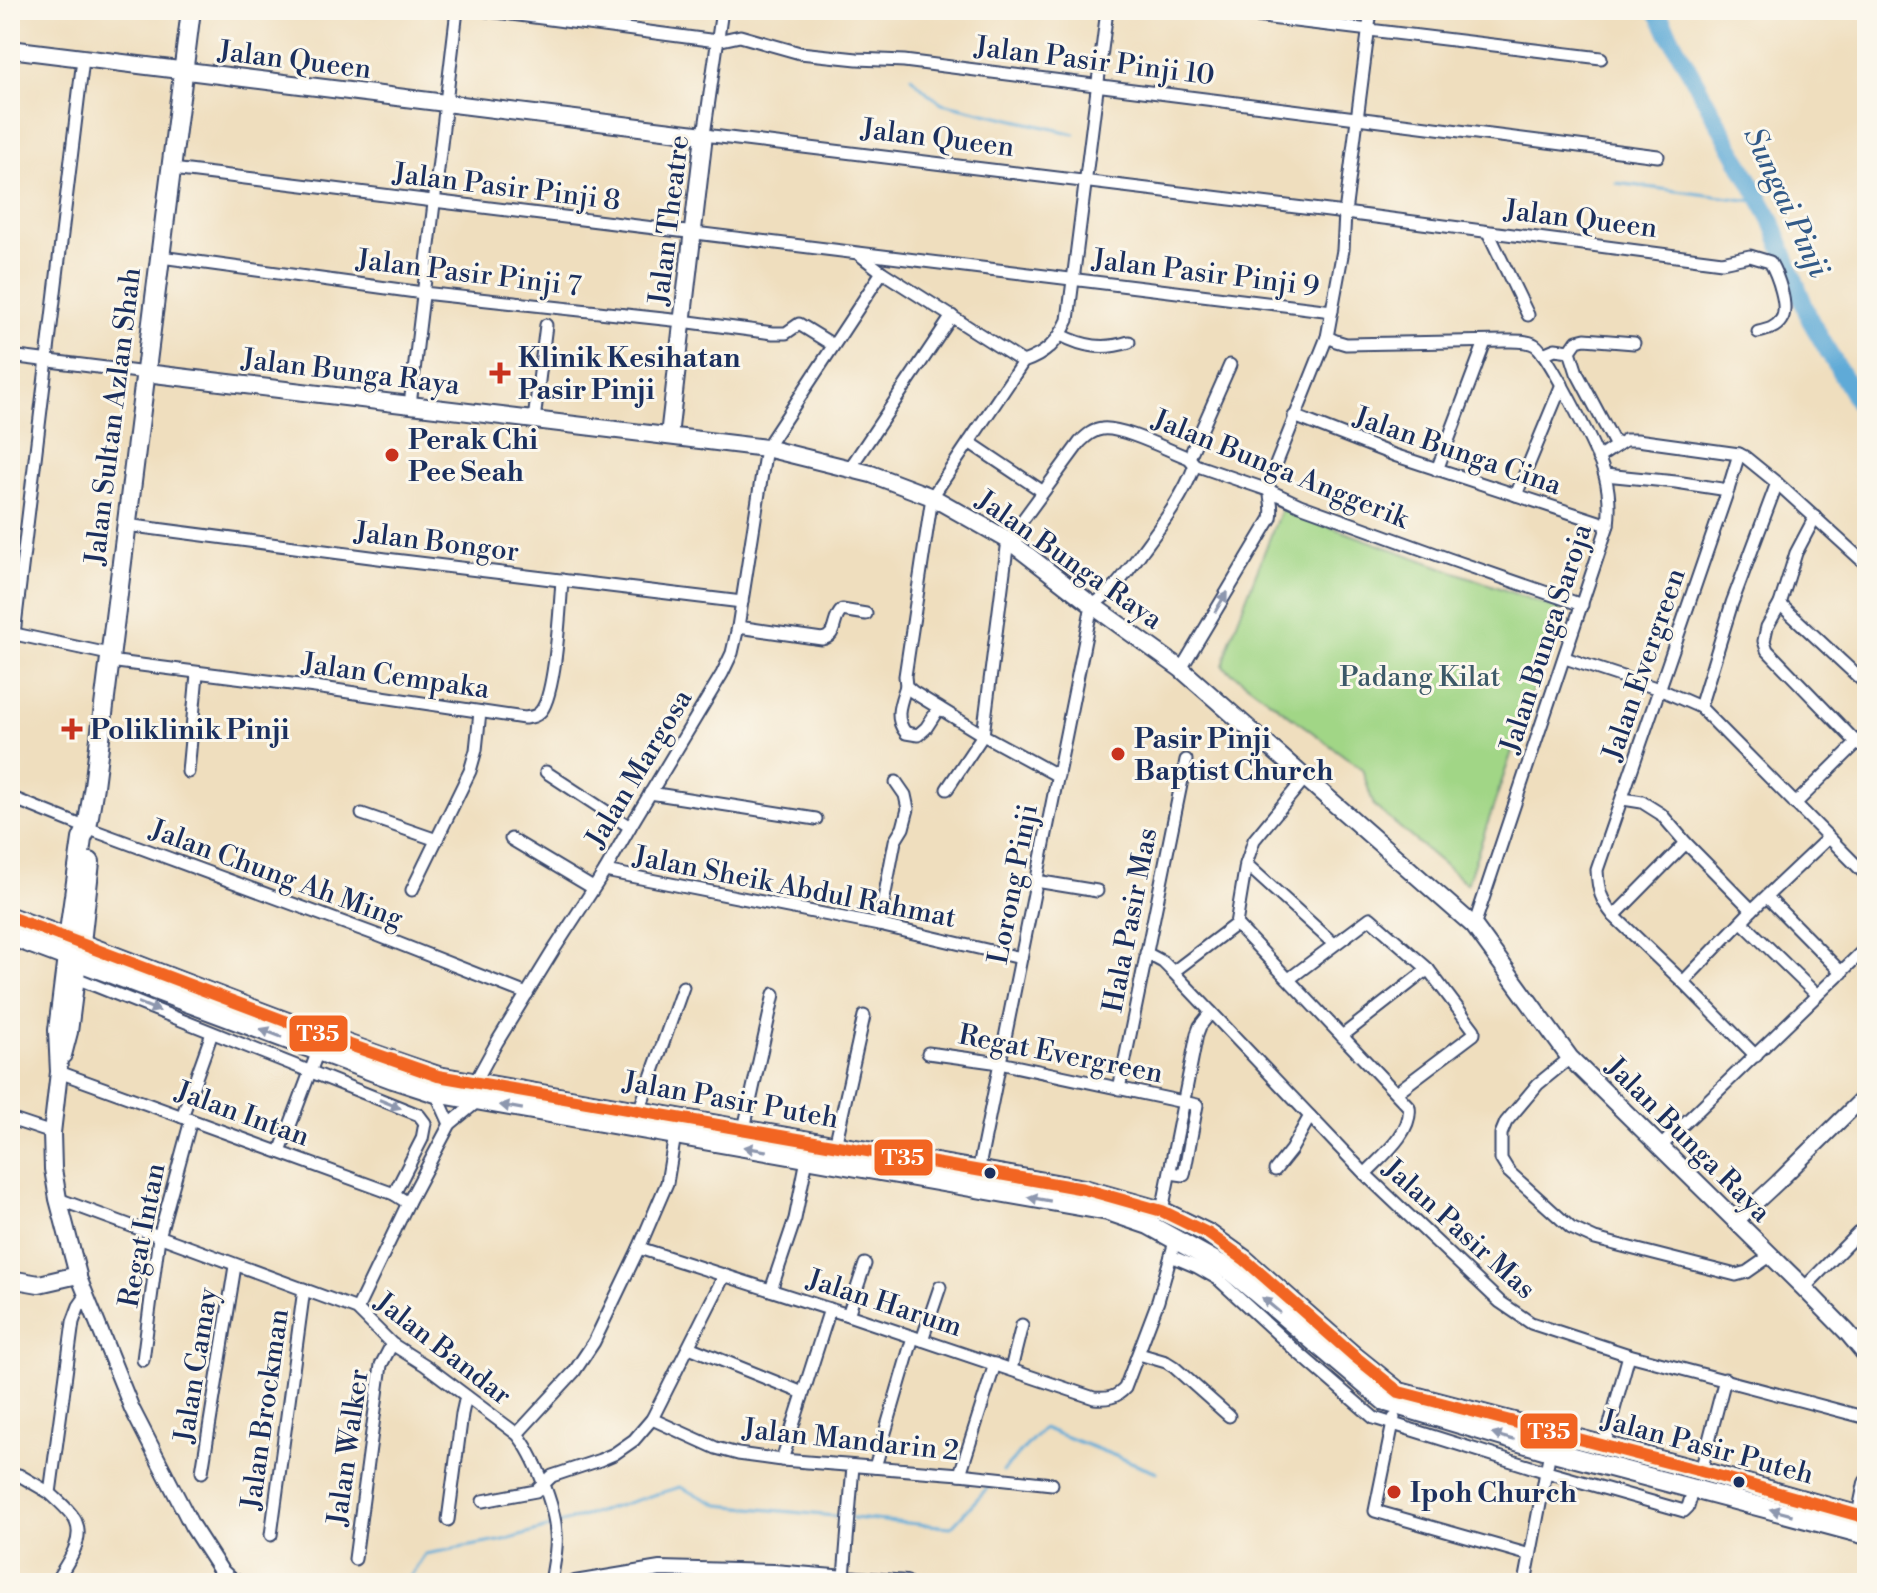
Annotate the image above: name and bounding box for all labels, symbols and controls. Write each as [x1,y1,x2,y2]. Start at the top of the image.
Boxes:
street label: Jalan Pasir Pinji 10 [972,29,1217,94]
street label: Jalan Queen [215,34,374,87]
street label: Jalan Queen [858,112,1017,165]
water label: Sungai Pinji [1735,121,1838,284]
street label: Jalan Theatre [642,133,697,308]
street label: Jalan Pasir Pinji 8 [390,156,622,219]
street label: Jalan Queen [1501,193,1660,246]
street label: Jalan Pasir Pinji 7 [354,242,583,305]
street label: Jalan Pasir Pinji 9 [1089,242,1321,305]
street label: Jalan Sultan Azlan Shah [78,265,149,568]
place label: Klinik Kesihatan Pasir Pinji [518,341,741,408]
street label: Jalan Bunga Raya [239,342,463,403]
marker: Klinik Kesihatan Pasir Pinji [489,362,511,384]
street label: Jalan Bunga Cina [1348,399,1567,504]
street label: Jalan Bunga Anggerik [1146,402,1415,537]
place label: Perak Chi Pee Seah [408,423,538,490]
marker: Perak Chi Pee Seah [383,446,401,464]
street label: Jalan Bunga Raya [968,482,1170,638]
street label: Jalan Bongor [352,515,521,570]
street label: Jalan Bunga Saroja [1493,519,1600,758]
street label: Jalan Evergreen [1595,564,1694,766]
one-way arrow [1214,591,1228,613]
street label: Jalan Cempaka [299,646,493,707]
park label: Padang Kilat [1340,660,1501,695]
street label: Jalan Margosa [578,683,701,855]
place label: Poliklinik Pinji [90,713,290,748]
marker: Poliklinik Pinji [61,718,83,740]
place label: Pasir Pinji Baptist Church [1134,722,1333,789]
marker: Pasir Pinji Baptist Church [1109,745,1127,763]
street label: Lorong Pinji [981,801,1046,967]
street label: Jalan Chung Ah Ming [144,812,408,937]
street label: Hala Pasir Mas [1095,825,1166,1016]
street label: Jalan Sheik Abdul Rahmat [630,839,959,936]
one-way arrow [137,1001,161,1014]
line badge: T35 [288,1014,349,1053]
street label: Regat Evergreen [955,1017,1166,1092]
text: T35 [297,1021,339,1048]
one-way arrow [259,1026,283,1039]
street label: Jalan Bunga Raya [1597,1049,1778,1231]
street label: Jalan Pasir Puteh [619,1064,841,1137]
street label: Jalan Intan [170,1074,314,1155]
one-way arrow [378,1097,402,1110]
one-way arrow [498,1100,523,1112]
line badge: T35 [873,1138,934,1177]
one-way arrow [742,1143,767,1155]
text: T35 [882,1145,924,1172]
street label: Jalan Pasir Mas [1375,1151,1543,1307]
street label: Regat Intan [111,1160,174,1310]
unlabelled marker [982,1165,998,1181]
one-way arrow [1026,1192,1051,1204]
street label: Jalan Harum [802,1262,966,1345]
street label: Jalan Bandar [367,1284,518,1413]
street label: Jalan Camay [167,1285,226,1446]
one-way arrow [1261,1297,1281,1314]
street label: Jalan Brockman [234,1306,297,1513]
street label: Jalan Walker [320,1367,377,1529]
street label: Jalan Pasir Puteh [1597,1402,1818,1493]
street label: Jalan Mandarin 2 [740,1412,961,1469]
line badge: T35 [1519,1412,1579,1450]
text: T35 [1528,1419,1570,1446]
one-way arrow [1490,1430,1514,1443]
unlabelled marker [1731,1474,1747,1490]
place label: Ipoh Church [1410,1476,1577,1511]
marker: Ipoh Church [1385,1483,1403,1501]
one-way arrow [1768,1505,1792,1518]

